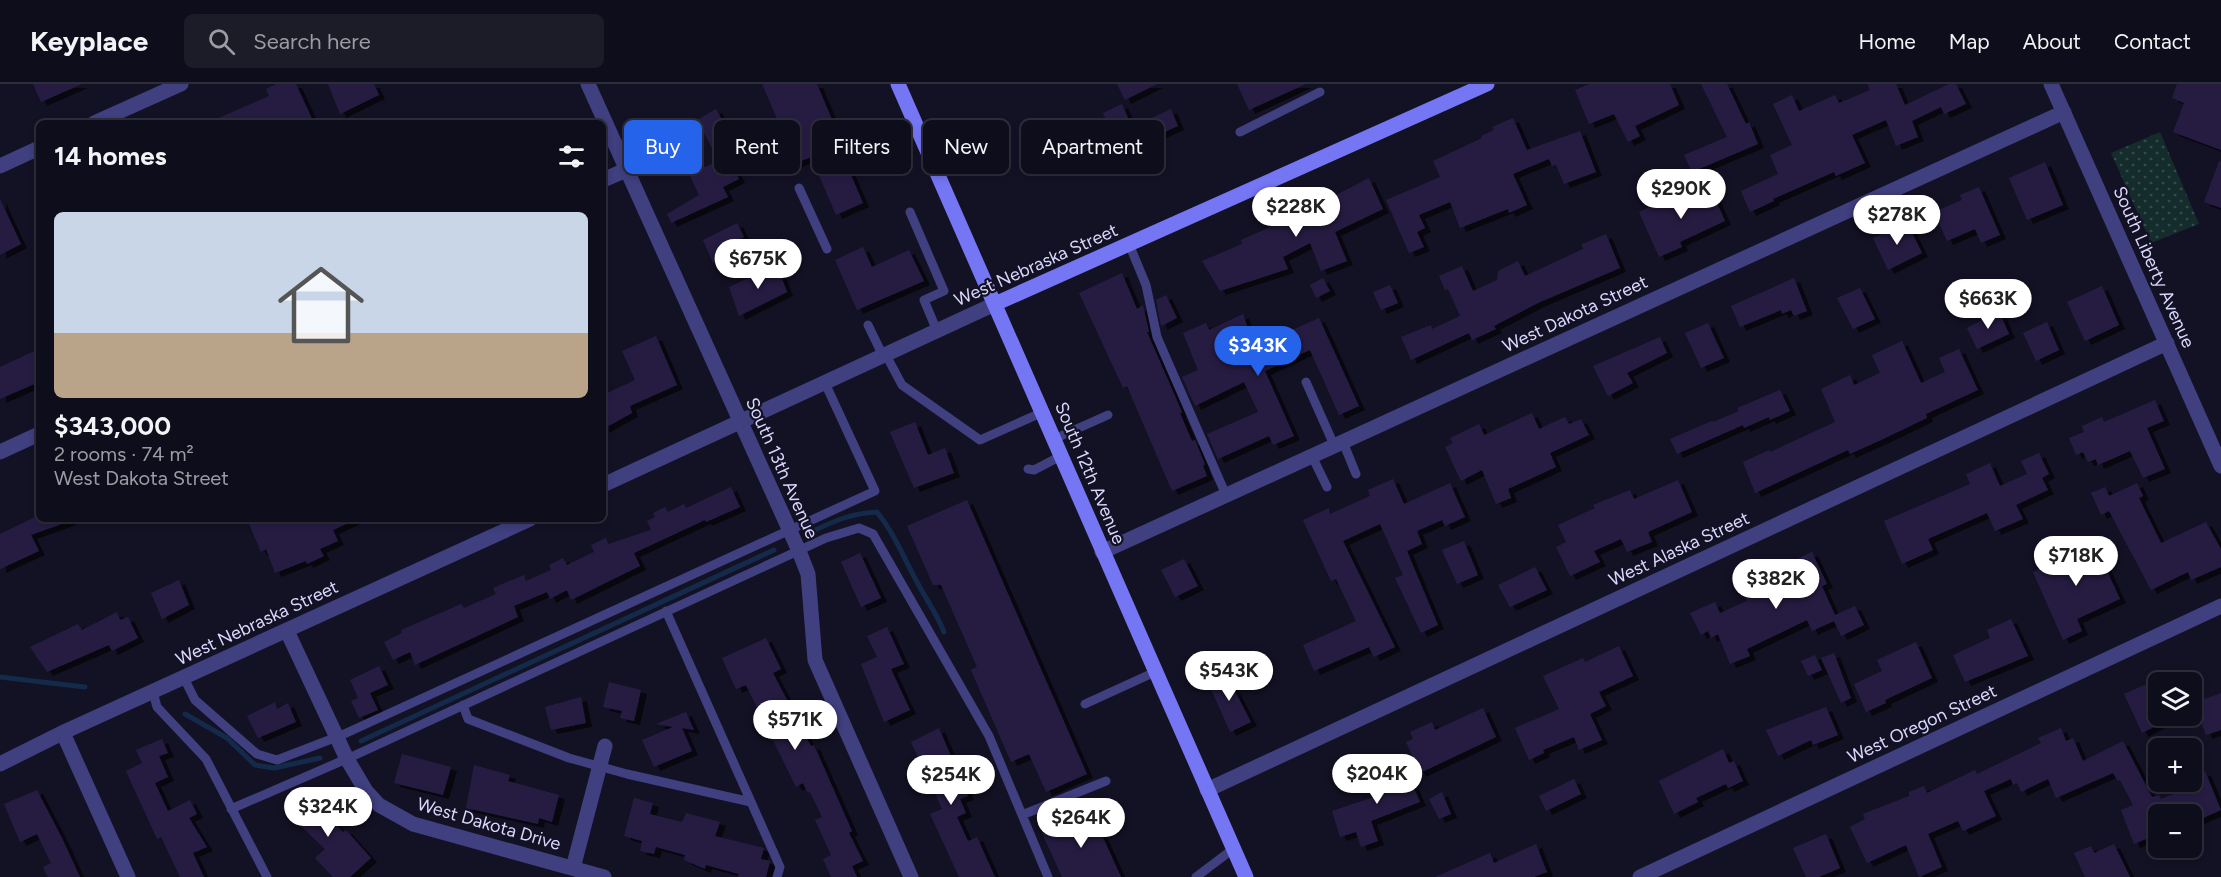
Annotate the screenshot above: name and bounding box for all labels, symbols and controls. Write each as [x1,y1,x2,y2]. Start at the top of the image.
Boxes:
search box [184,14,604,68]
text: Keyplace [30,24,148,58]
icon: search [205,25,238,58]
text: Search here [253,28,371,55]
text: Home [1859,29,1916,54]
text: Map [1949,29,1990,54]
text: About [2023,29,2081,54]
text: Contact [2114,29,2191,54]
chip: Buy [624,120,702,174]
chip: Rent [714,120,800,174]
chip: Filters [812,120,911,174]
chip: New [923,120,1009,174]
chip: Apartment [1021,120,1164,174]
text: 14 homes [54,140,167,172]
icon: filters [555,140,588,173]
pin: $290K [1639,169,1723,220]
text: $290K [1651,176,1711,200]
street label: South Liberty Avenue [2108,183,2200,351]
pin: $228K [1254,187,1338,238]
text: $228K [1266,194,1326,218]
pin: $278K [1855,195,1939,246]
text: $278K [1867,202,1927,226]
street label: West Nebraska Street [951,219,1121,311]
pin: $675K [716,239,800,290]
text: $675K [729,246,787,270]
icon: home [267,251,375,359]
street label: West Dakota Street [1499,271,1651,357]
pin: $663K [1946,279,2030,330]
text: $663K [1959,286,2017,310]
pin: $343K [1216,326,1300,377]
text: $343K [1228,333,1288,357]
street label: South 13th Avenue [741,394,823,542]
street label: South 12th Avenue [1050,399,1130,548]
text: $343,000 [54,410,171,442]
text: 2 rooms · 74 m² [54,442,194,466]
text: West Dakota Street [54,466,229,490]
street label: West Alaska Street [1605,507,1753,591]
pin: $718K [2034,536,2118,587]
text: $718K [2048,543,2104,567]
pin: $382K [1734,559,1818,610]
text: $382K [1746,566,1806,590]
street label: West Nebraska Street [172,576,342,670]
pin: $543K [1187,651,1271,702]
text: $543K [1199,658,1259,682]
map controls [2148,672,2202,858]
button: layers [2148,672,2202,726]
street label: West Oregon Street [1844,680,2000,768]
pin: $571K [753,700,837,751]
text: $571K [767,707,823,731]
button: + [2148,738,2202,792]
pin: $204K [1335,754,1419,805]
pin: $254K [909,755,993,806]
text: $204K [1346,761,1408,785]
text: $254K [921,762,981,786]
pin: $324K [286,787,370,838]
street label: West Dakota Drive [415,793,564,855]
text: $324K [298,794,358,818]
pin: $264K [1039,798,1123,849]
button: − [2148,804,2202,858]
text: $264K [1051,805,1111,829]

